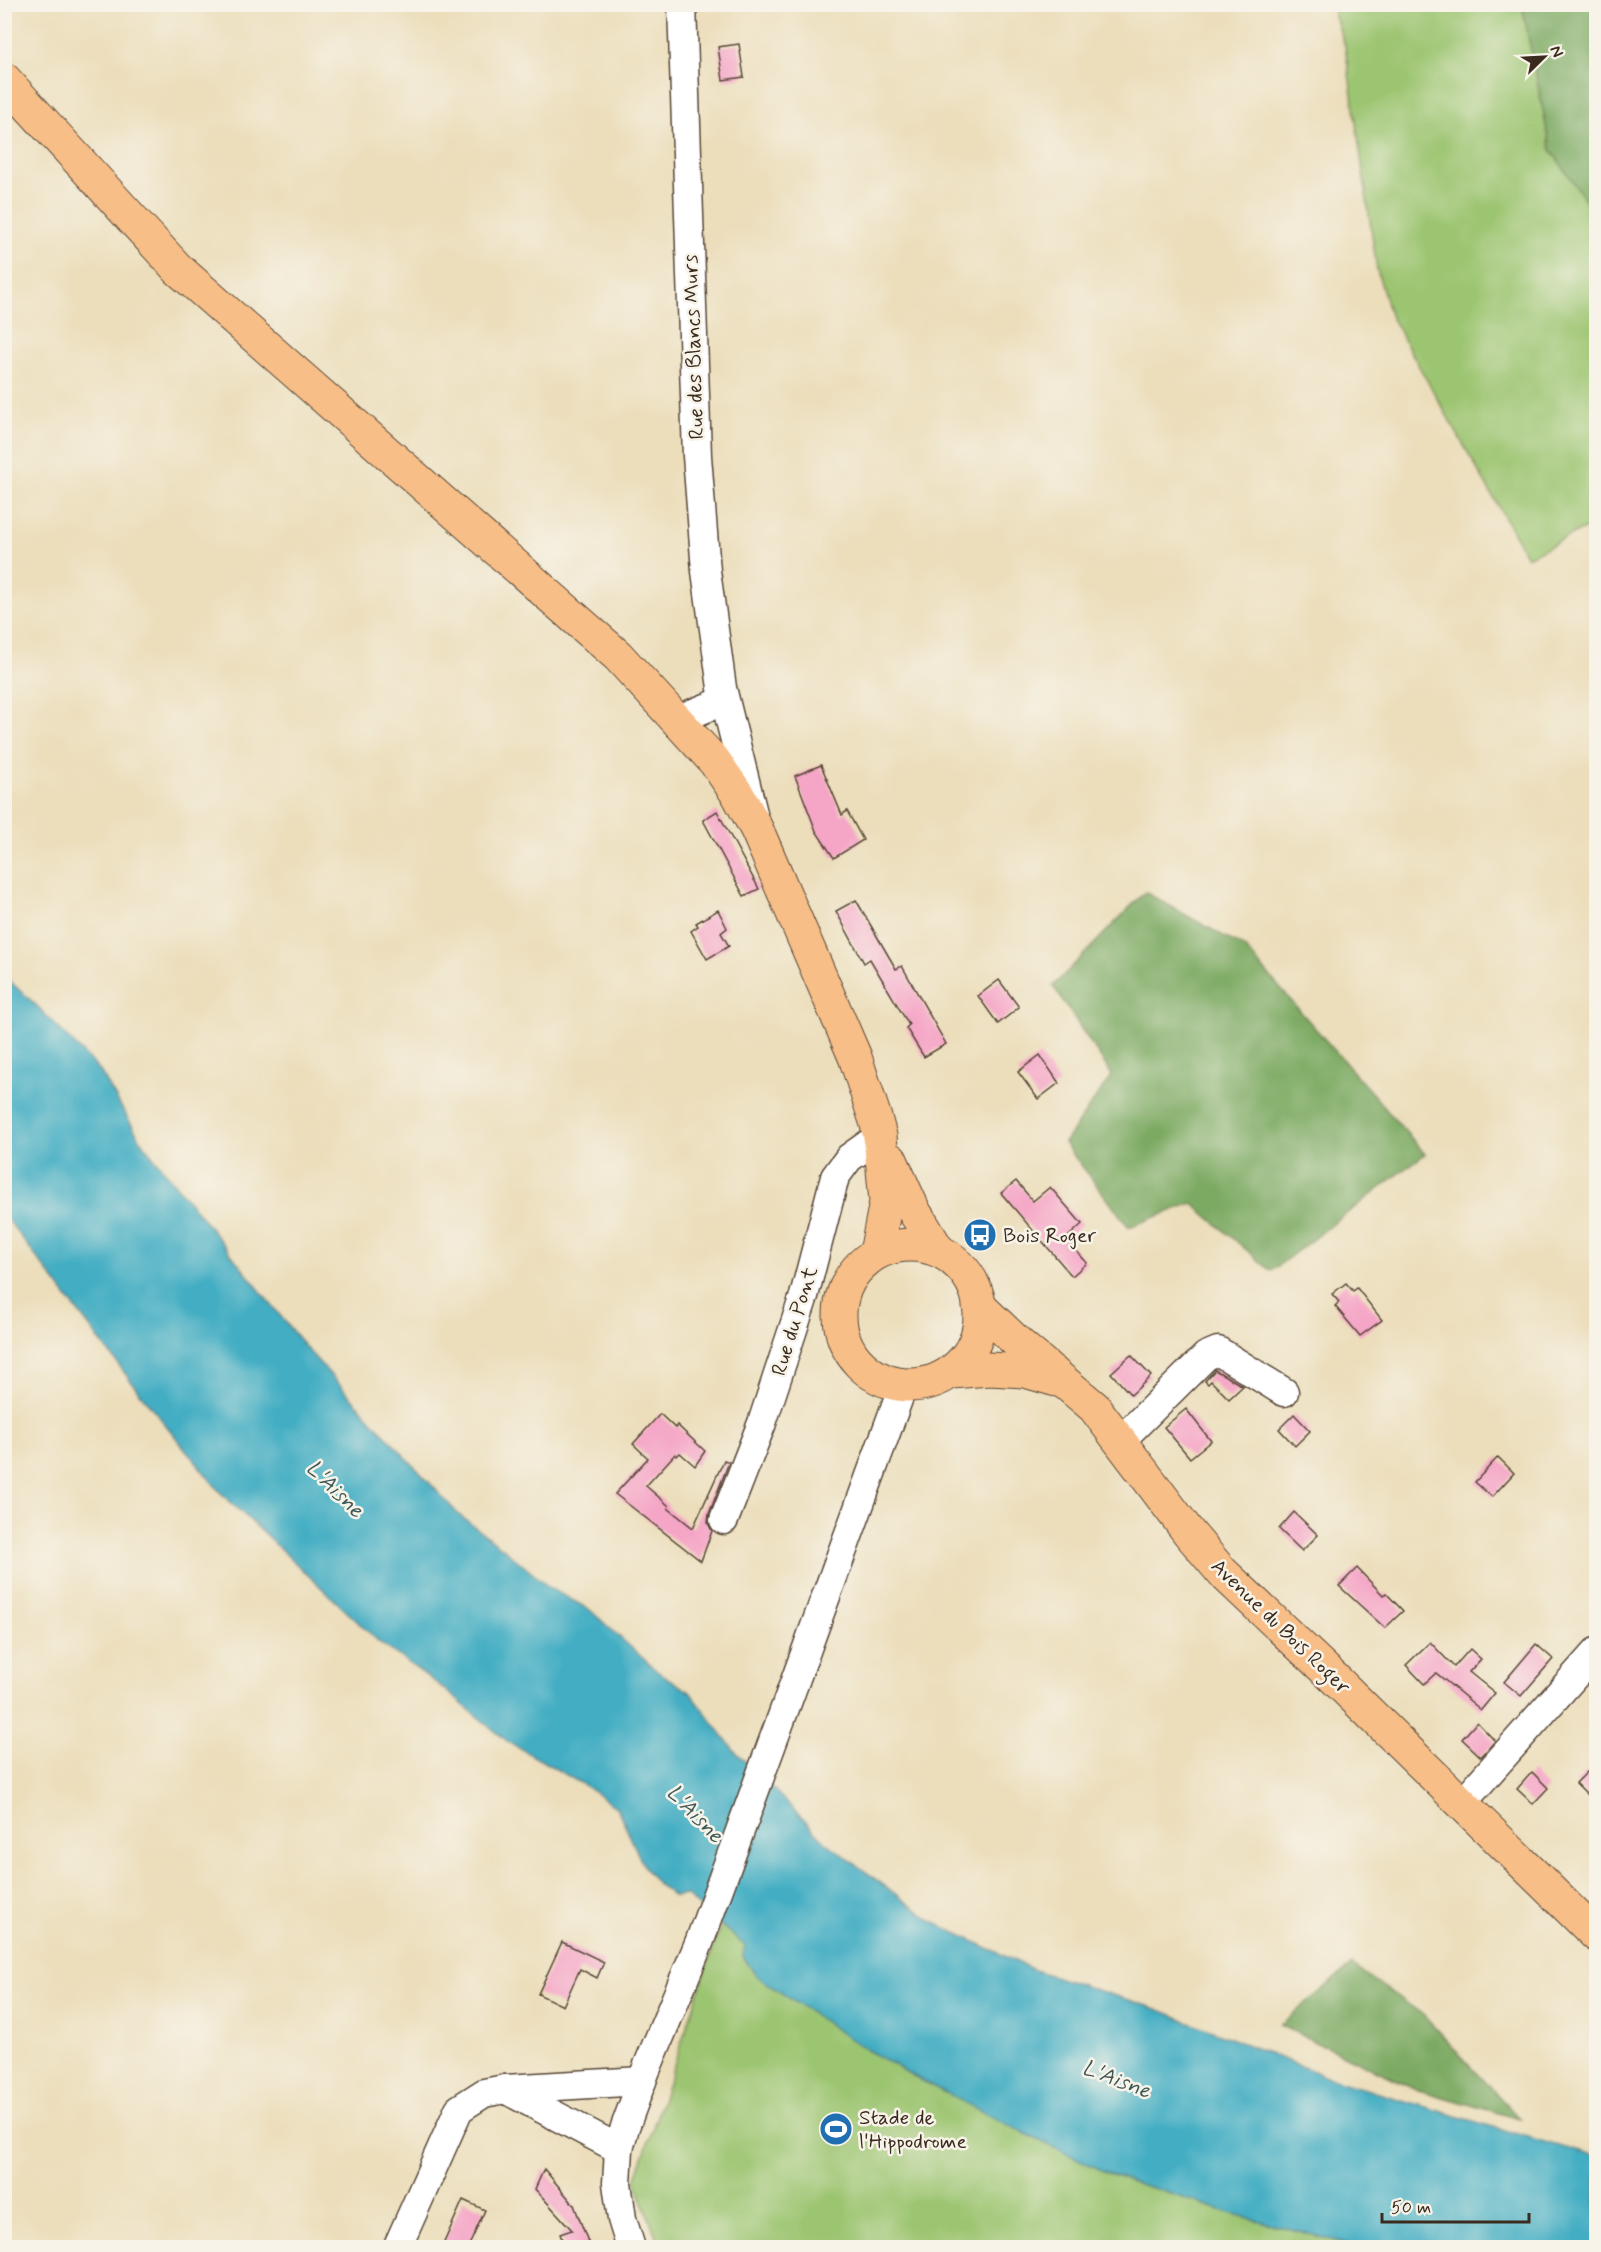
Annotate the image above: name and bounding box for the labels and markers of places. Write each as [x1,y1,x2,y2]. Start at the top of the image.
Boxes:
bus stop icon: Bois Roger [962,1217,998,1253]
place label: Bois Roger [1003,1222,1096,1250]
place label: Stade de l'Hippodrome [859,2104,967,2156]
sports icon: Stade de l'Hippodrome [818,2111,854,2147]

